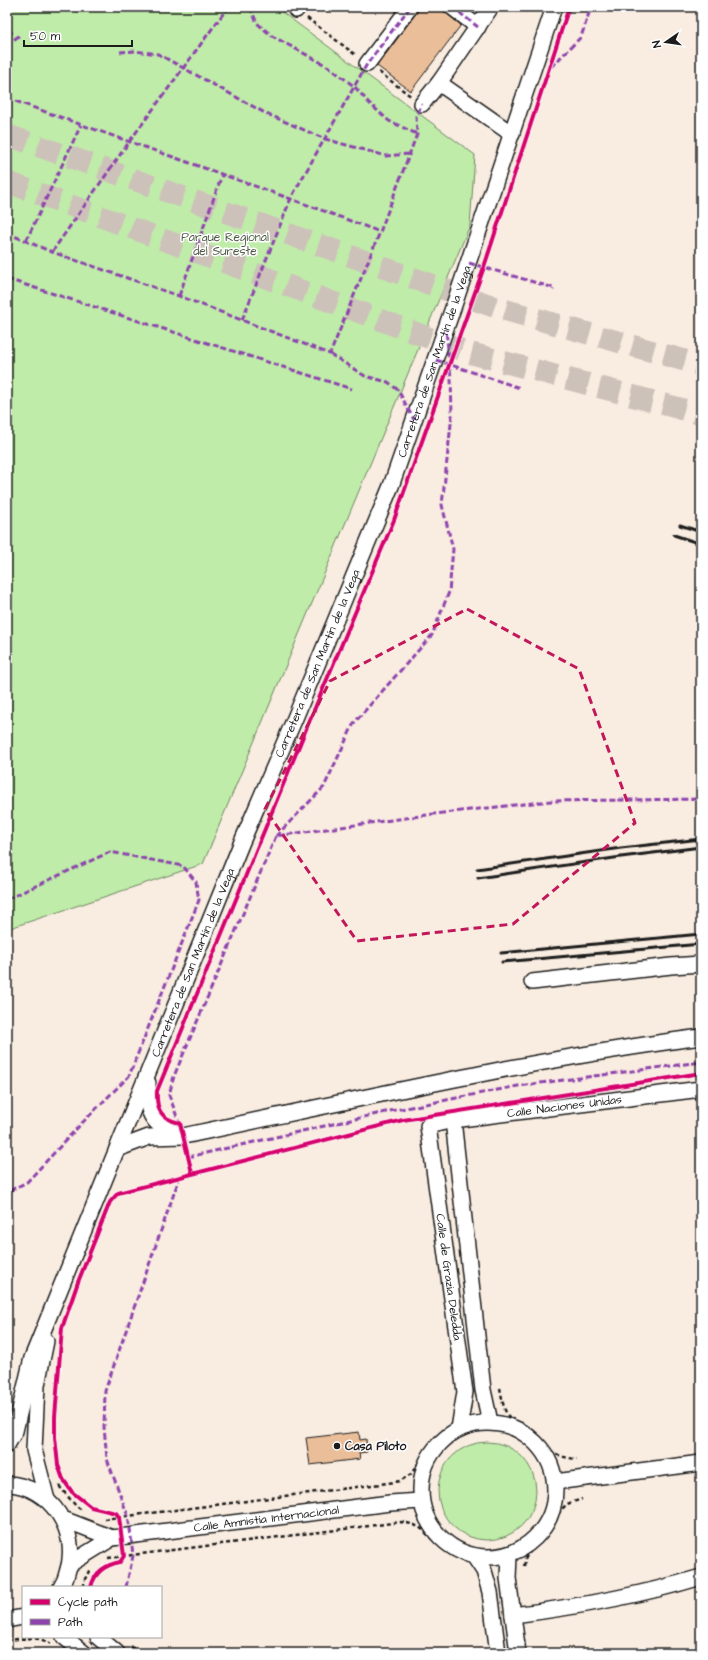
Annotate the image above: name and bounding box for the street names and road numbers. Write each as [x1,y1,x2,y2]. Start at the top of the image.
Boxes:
street label: Carretera de San Martín de la Vega [394,263,476,460]
street label: Carretera de San Martín de la Vega [271,567,365,760]
street label: Carretera de San Martín de la Vega [147,866,239,1060]
street label: Calle Naciones Unidas [506,1091,623,1122]
street label: Calle de Grazia Deledda [431,1213,466,1342]
street label: Calle Amnistía Internacional [193,1501,340,1537]

